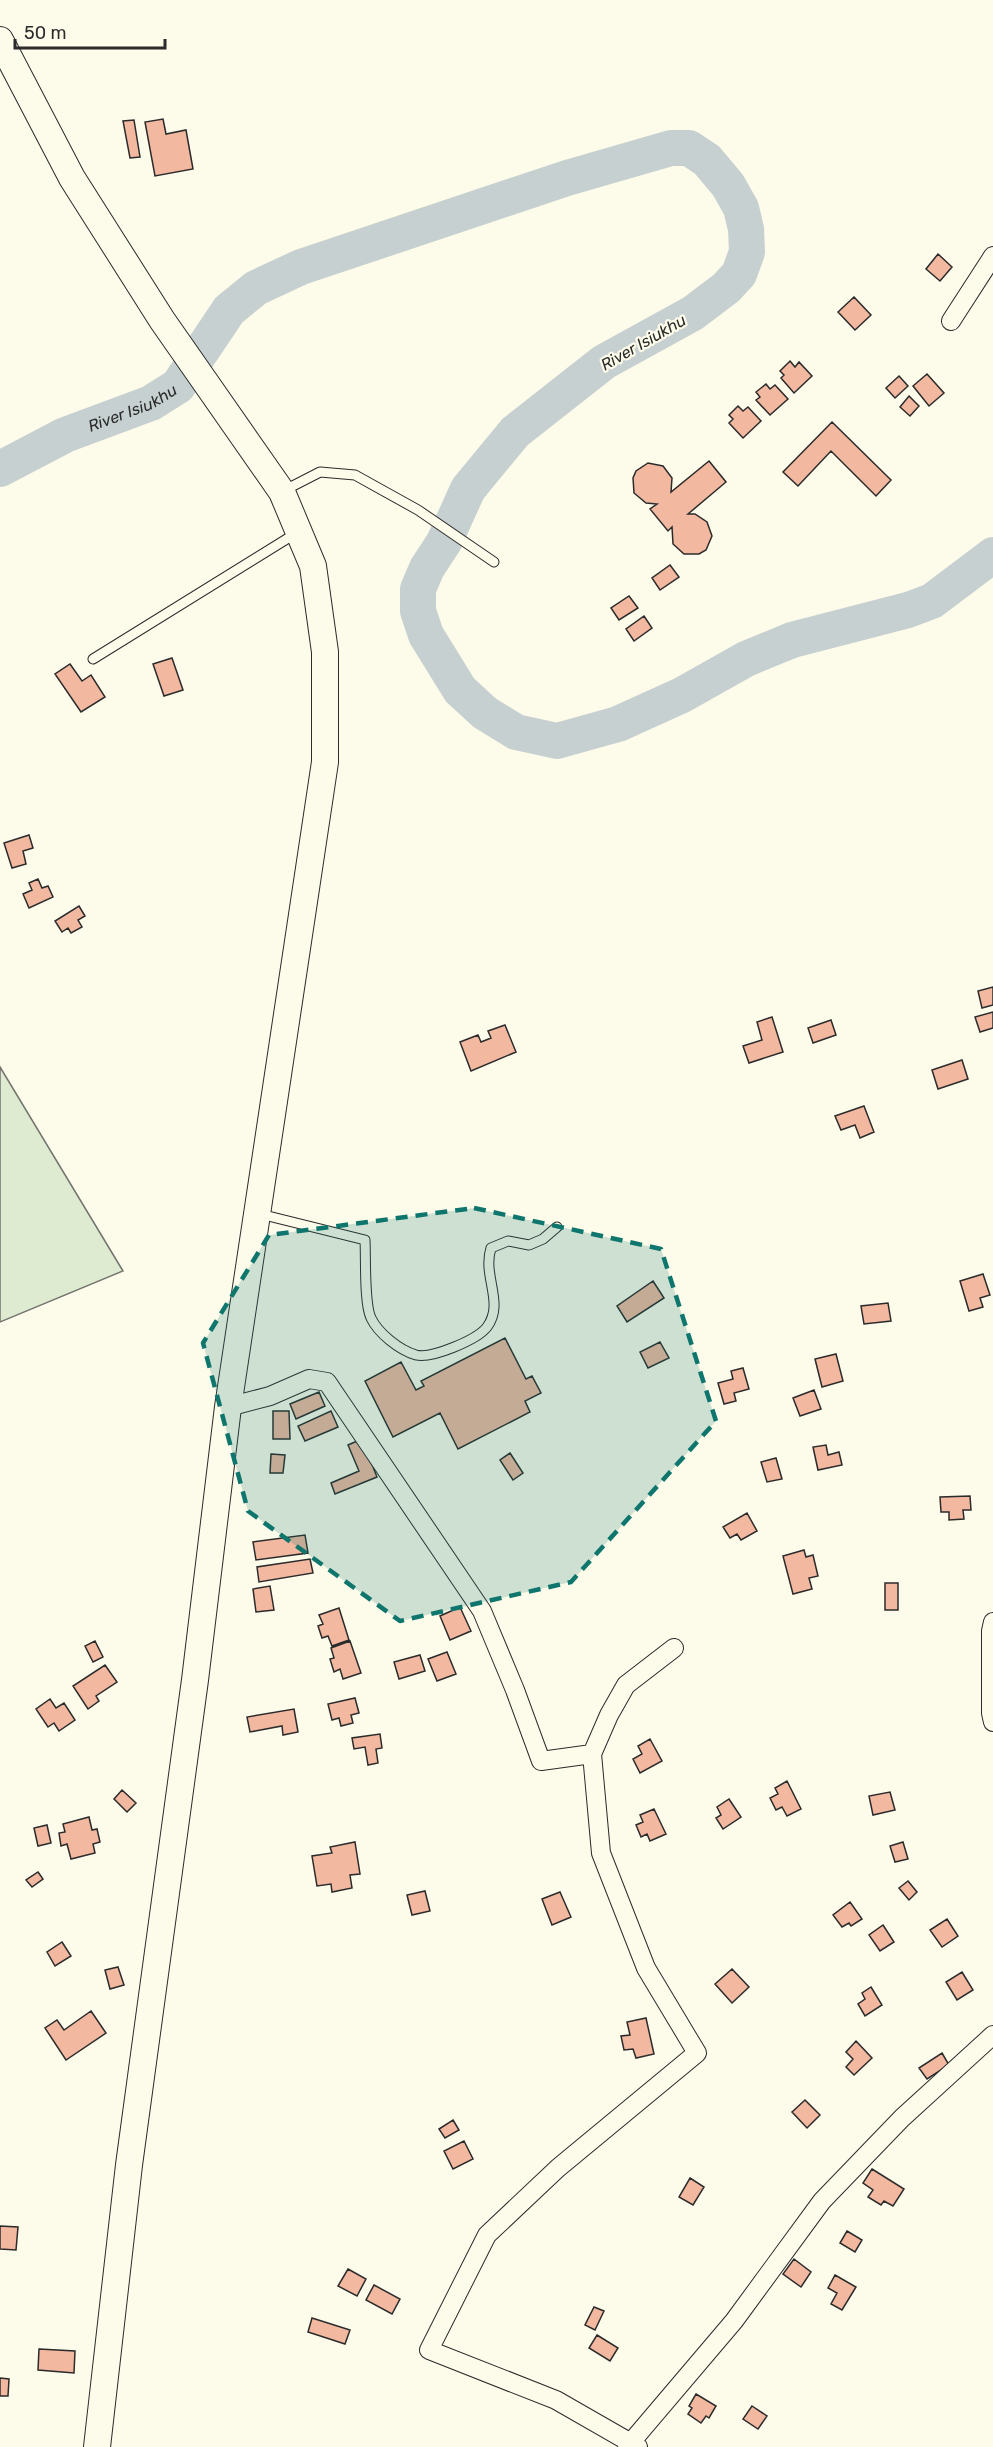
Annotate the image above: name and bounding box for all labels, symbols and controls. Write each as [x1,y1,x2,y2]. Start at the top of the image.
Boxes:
scale bar [15,12,165,50]
text: 50 m [24,22,67,44]
water label: River Isiukhu [597,310,690,374]
water label: River Isiukhu [85,380,181,436]

